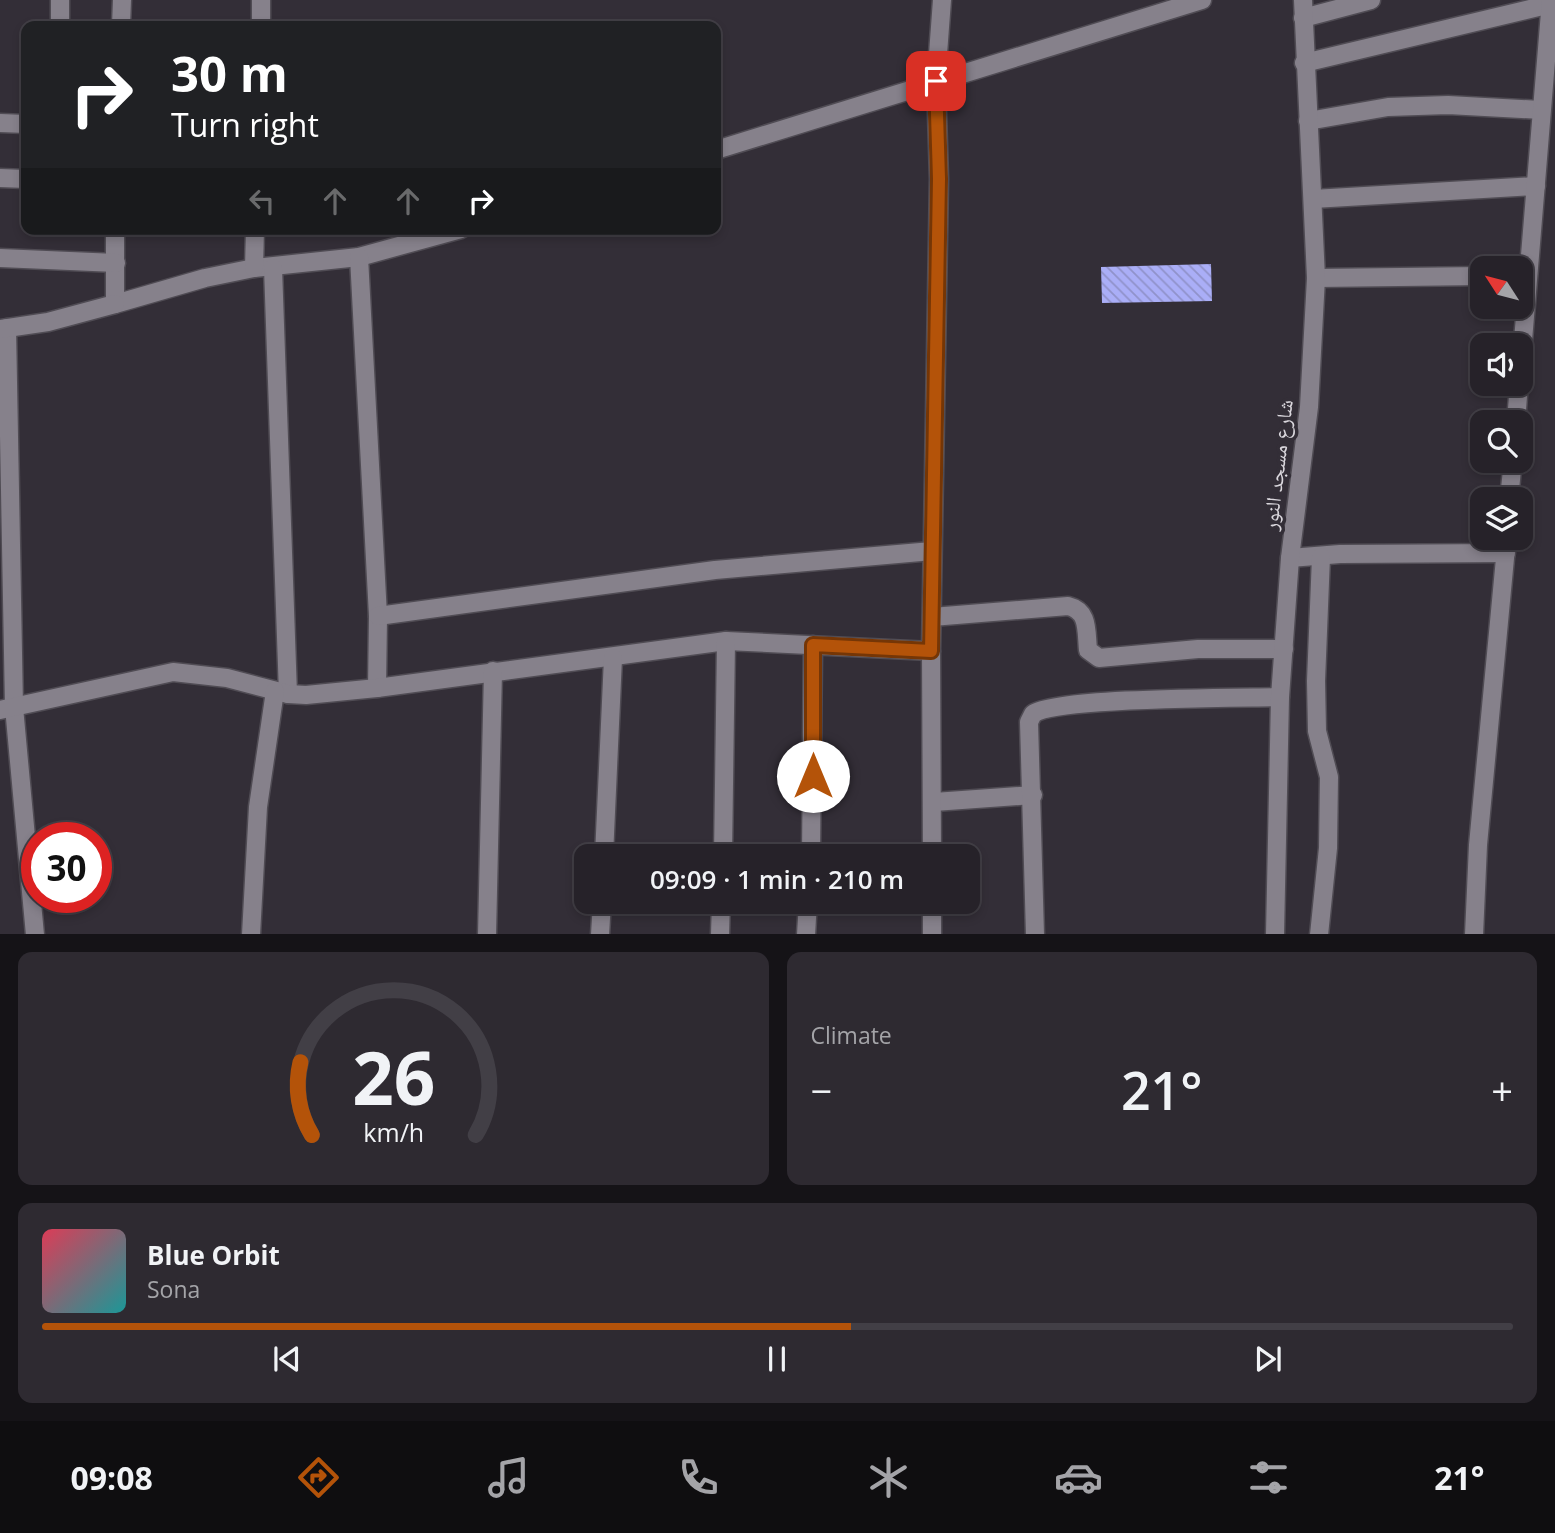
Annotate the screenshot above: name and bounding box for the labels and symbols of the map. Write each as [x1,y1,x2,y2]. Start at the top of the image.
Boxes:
pin [906,51,966,111]
north arrow [1470,256,1533,318]
street label: شارع مسجد النور [1255,398,1299,533]
position arrow [776,739,850,813]
speed limit sign: 30 [21,822,112,913]

